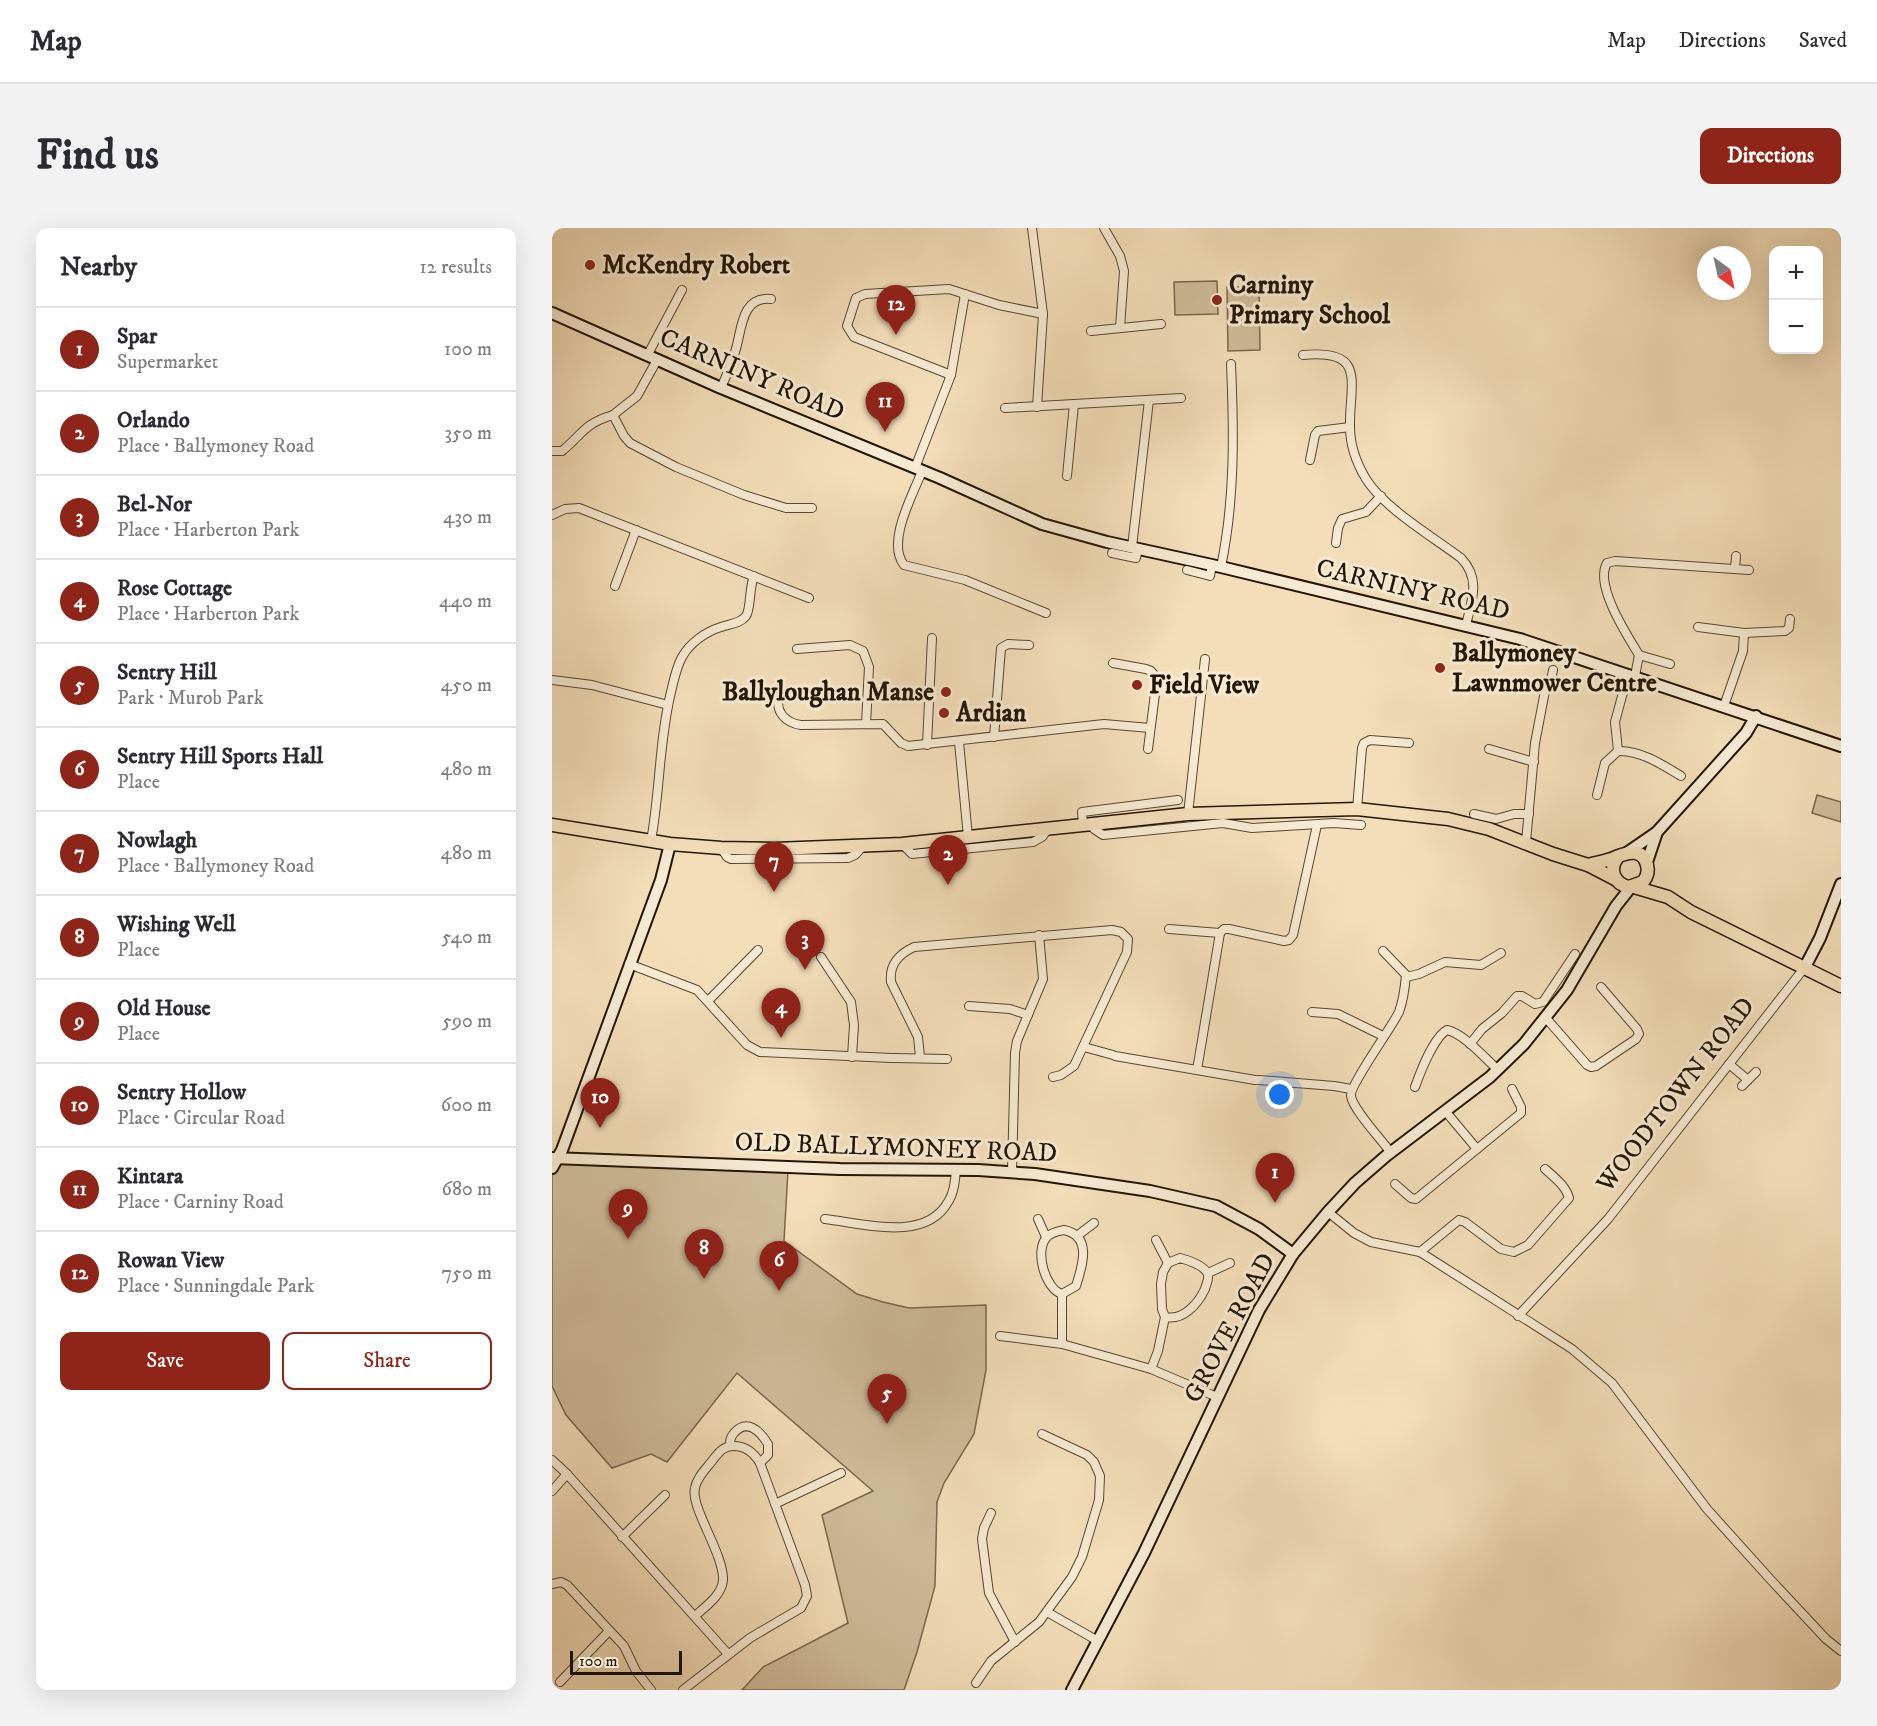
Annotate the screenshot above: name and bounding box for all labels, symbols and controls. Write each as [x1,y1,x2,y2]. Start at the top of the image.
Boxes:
text: Map [30,24,82,59]
text: Map [1607,28,1646,54]
text: Directions [1679,28,1766,54]
text: Saved [1799,28,1847,54]
button: Directions [1700,128,1841,184]
text: Find us [36,130,159,182]
north arrow [1697,246,1751,300]
map controls [1769,246,1823,354]
button: + [1769,246,1823,300]
place label: McKendry Robert [602,249,791,282]
text: Nearby [60,251,137,284]
text: 12 results [419,255,492,280]
marker: McKendry Robert [583,258,597,272]
place label: Carniny Primary School [1229,269,1391,332]
pin: 12 [876,285,916,335]
marker: Carniny Primary School [1210,293,1224,307]
button: − [1769,300,1823,354]
street label: CARNINY ROAD [654,321,850,429]
text: Spar [117,323,157,350]
text: 1 [76,337,83,362]
text: 100 m [444,337,492,362]
text: Supermarket [117,350,218,375]
pin: 11 [866,382,904,432]
text: Orlando [117,407,190,434]
text: 2 [75,421,84,446]
text: 350 m [445,421,492,446]
text: Place · Ballymoney Road [117,434,314,459]
text: Bel-Nor [117,491,192,518]
text: 3 [76,505,83,530]
text: 430 m [443,505,492,530]
text: Place · Harberton Park [117,518,299,543]
street label: CARNINY ROAD [1313,552,1513,628]
text: Rose Cottage [117,575,232,602]
text: 4 [74,589,85,614]
text: 440 m [439,589,492,614]
text: Place · Harberton Park [117,602,299,627]
place label: Ballymoney Lawnmower Centre [1452,637,1657,700]
text: Sentry Hill [117,659,217,686]
marker: Ballymoney Lawnmower Centre [1433,661,1447,675]
place label: Field View [1149,669,1259,702]
text: 5 [75,673,84,698]
text: 450 m [441,673,492,698]
place label: Ballyloughan Manse [722,676,934,709]
marker: Field View [1130,678,1144,692]
marker: Ballyloughan Manse [939,685,953,699]
text: Park · Murob Park [117,686,264,711]
place label: Ardian [955,697,1027,730]
marker: Ardian [937,706,951,720]
text: Sentry Hill Sports Hall [117,743,323,770]
text: 6 [74,757,85,782]
text: 480 m [440,757,492,782]
text: Place [117,770,160,795]
text: Nowlagh [117,827,197,854]
pin: 2 [928,836,968,885]
text: 7 [74,841,85,866]
text: 480 m [440,841,492,866]
pin: 7 [754,842,794,892]
text: Place · Ballymoney Road [117,854,314,879]
text: Wishing Well [117,911,236,938]
pin: 3 [786,920,824,970]
text: 8 [74,925,85,950]
text: 540 m [442,925,492,950]
text: Place [117,938,160,963]
pin: 4 [762,988,800,1038]
street label: WOODTOWN ROAD [1589,991,1763,1200]
text: Old House [117,995,211,1022]
text: 9 [75,1009,84,1034]
text: 590 m [442,1009,492,1034]
text: Place [117,1022,160,1047]
pin: 10 [580,1078,620,1128]
text: Sentry Hollow [117,1079,246,1106]
your location [1265,1080,1294,1109]
text: 10 [70,1093,89,1118]
text: 600 m [441,1093,492,1118]
text: Place · Circular Road [117,1106,285,1131]
street label: OLD BALLYMONEY ROAD [734,1126,1058,1170]
pin: 1 [1256,1154,1294,1203]
text: Kintara [117,1163,183,1190]
text: 11 [72,1177,87,1202]
text: 680 m [442,1177,492,1202]
text: Place · Carniny Road [117,1190,284,1215]
pin: 9 [608,1190,648,1239]
pin: 8 [684,1230,724,1279]
pin: 6 [760,1242,798,1291]
text: Rowan View [117,1247,224,1274]
street label: GROVE ROAD [1177,1247,1283,1409]
text: 12 [71,1261,88,1286]
text: 750 m [442,1261,492,1286]
text: Place · Sunningdale Park [117,1274,314,1299]
button: Save [60,1332,270,1390]
button: Share [282,1332,492,1390]
pin: 5 [868,1374,906,1424]
scale bar [570,1648,682,1676]
text: 100 m [579,1651,618,1671]

